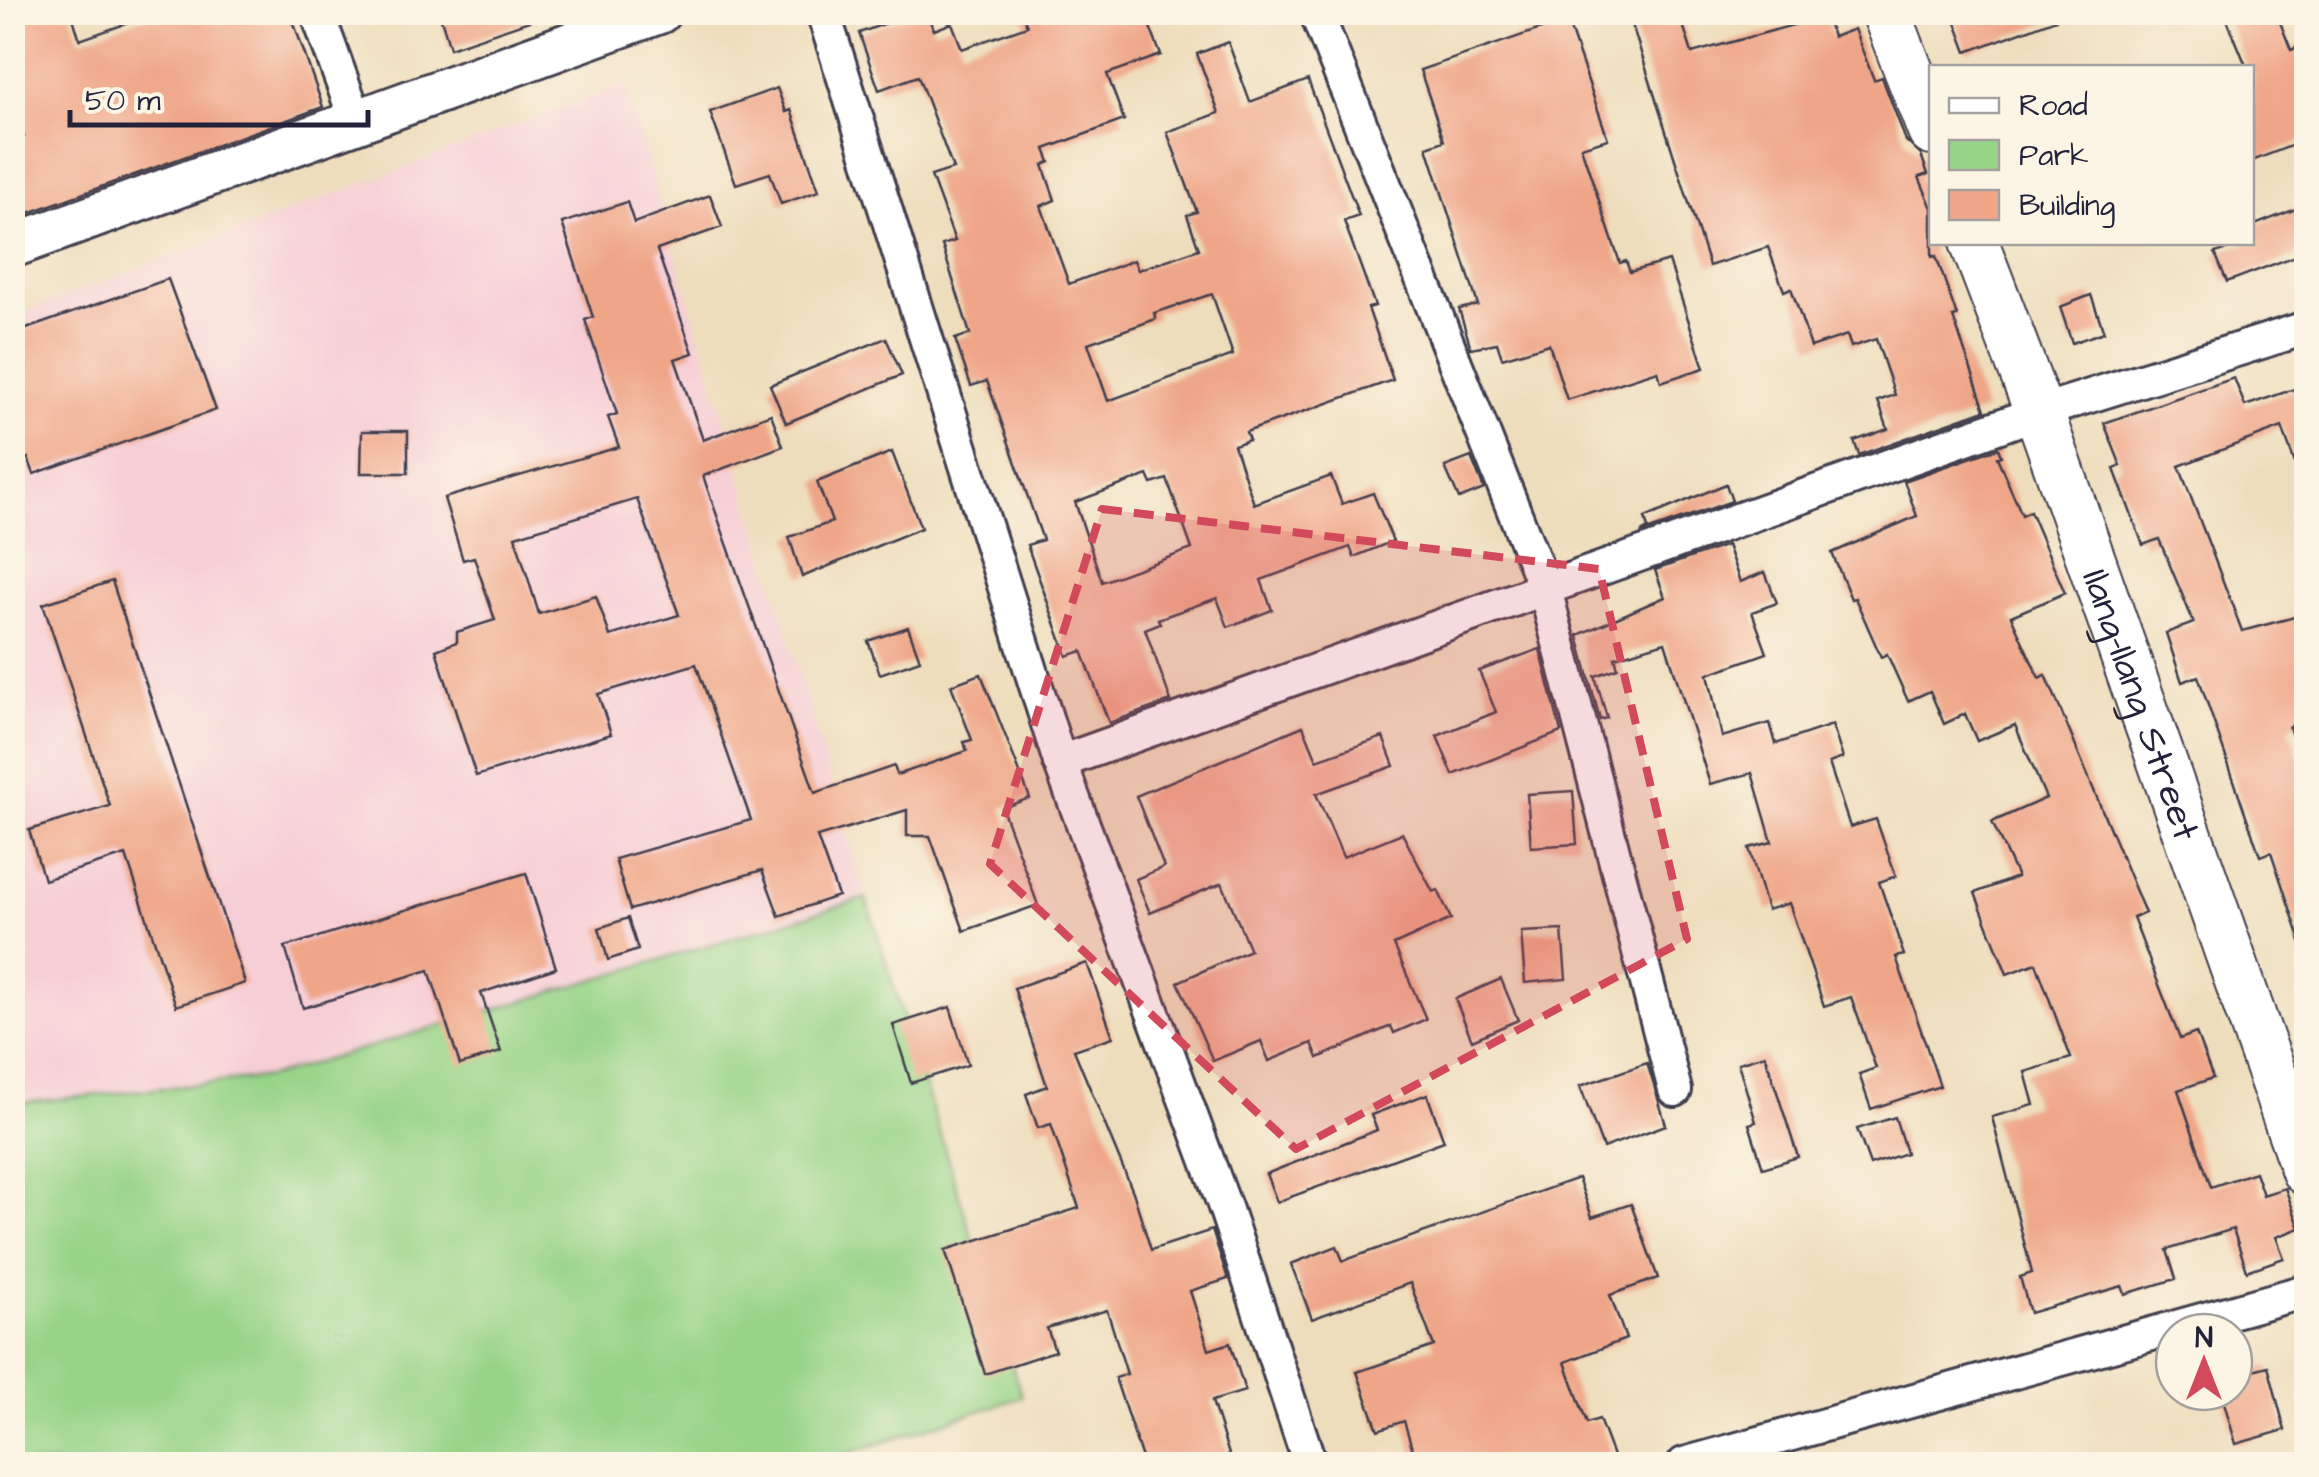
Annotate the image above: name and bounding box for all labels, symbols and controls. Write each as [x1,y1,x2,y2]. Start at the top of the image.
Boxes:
scale bar [70,65,368,127]
legend [1929,65,2254,245]
text: 50 m [85,80,161,122]
text: Road [2019,85,2088,127]
text: Park [2019,135,2088,177]
text: Building [2019,185,2115,228]
street label: Ilang-Ilang Street [2068,563,2212,848]
north arrow [2154,1312,2254,1412]
text: N [2195,1319,2213,1358]

